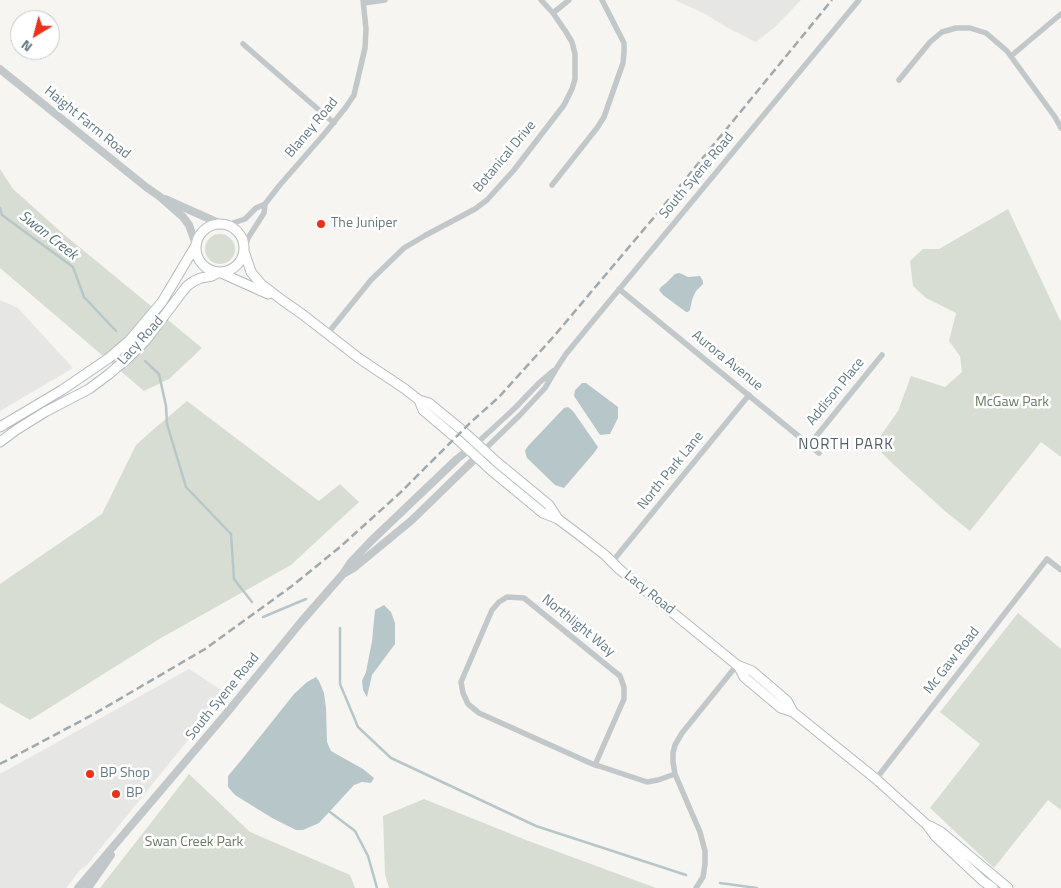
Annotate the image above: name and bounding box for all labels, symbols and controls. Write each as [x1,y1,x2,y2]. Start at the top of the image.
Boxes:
north arrow [10,10,60,60]
text: N [16,35,36,58]
street label: Haight Farm Road [41,83,133,163]
street label: Blaney Road [282,94,342,162]
street label: Botanical Drive [470,118,540,196]
street label: South Syene Road [656,130,738,222]
water label: Swan Creek [15,208,81,264]
place label: The Juniper [331,216,397,232]
marker: The Juniper [315,218,327,230]
street label: Lacy Road [115,313,167,369]
street label: Aurora Avenue [688,327,766,395]
street label: Addison Place [804,355,868,429]
park label: McGaw Park [975,395,1049,411]
street label: North Park Lane [634,429,708,513]
district label: NORTH PARK [797,436,895,454]
street label: Lacy Road [620,568,678,618]
street label: Northlight Way [538,591,618,661]
street label: Mc Gaw Road [921,624,983,698]
street label: South Syene Road [183,650,263,744]
place label: BP Shop [100,766,150,782]
marker: BP Shop [84,768,96,780]
place label: BP [126,786,143,802]
marker: BP [110,788,122,800]
park label: Swan Creek Park [145,835,243,851]

